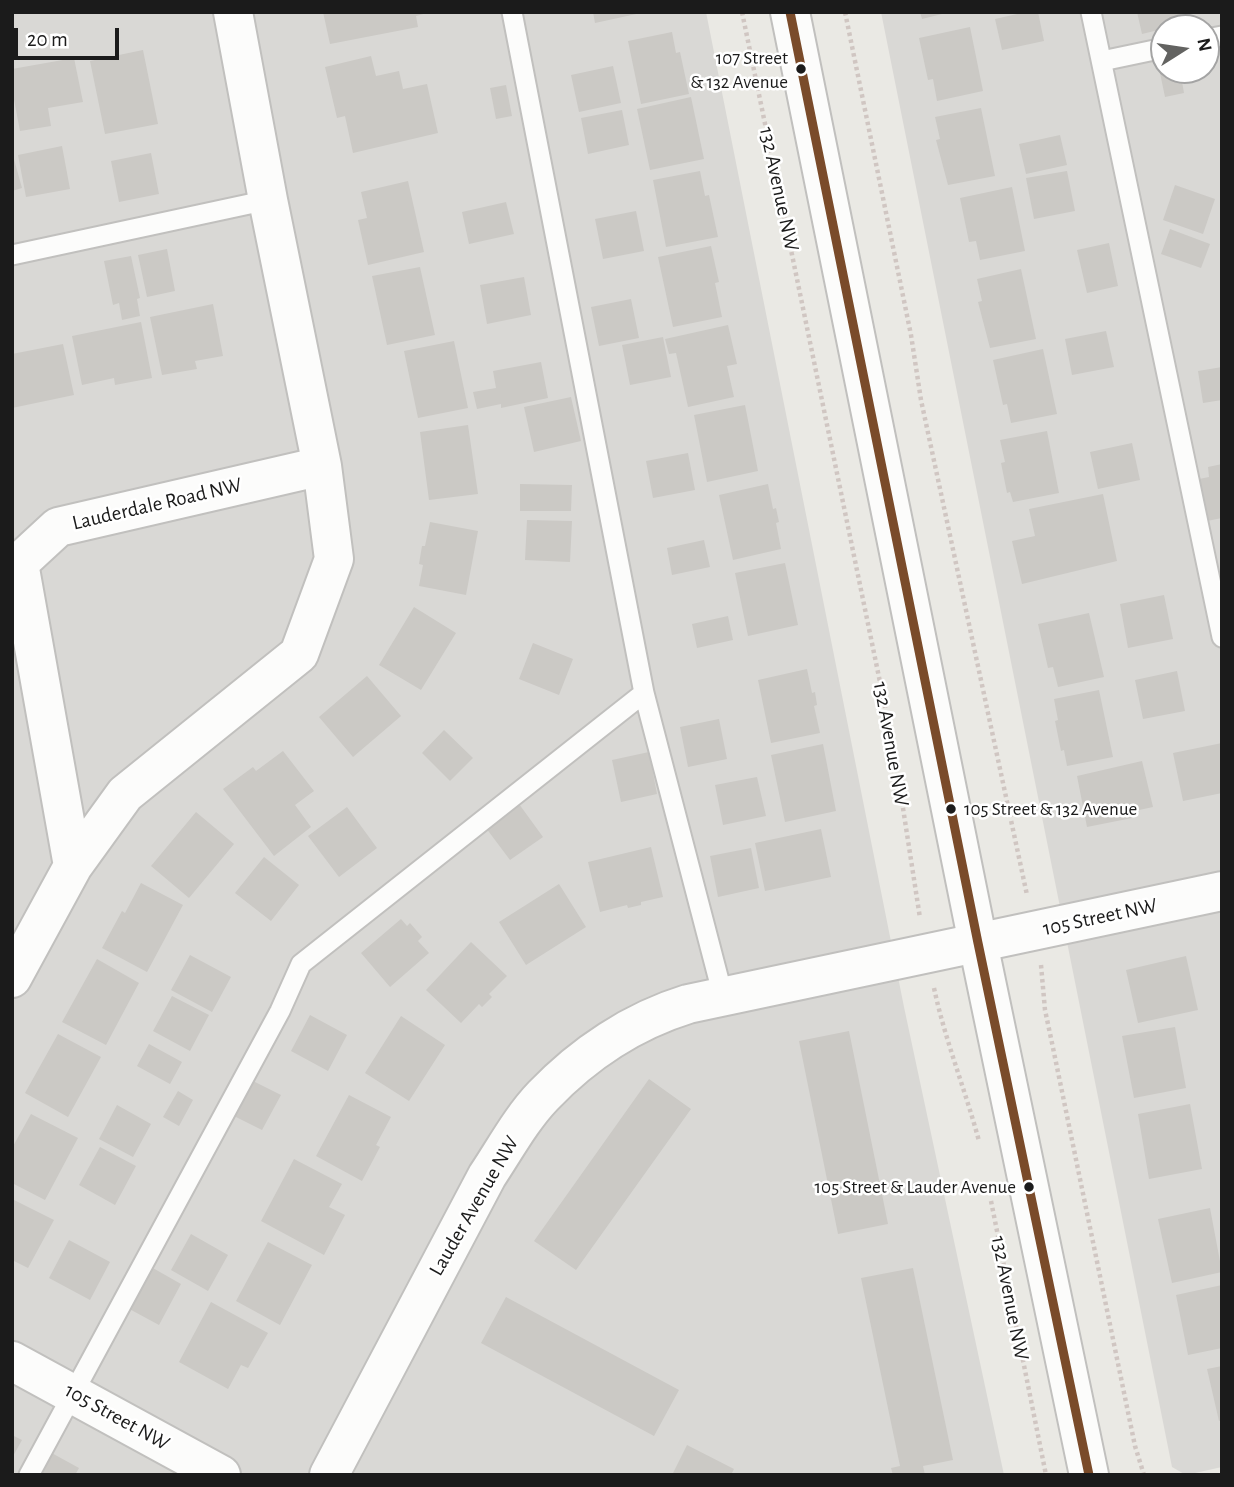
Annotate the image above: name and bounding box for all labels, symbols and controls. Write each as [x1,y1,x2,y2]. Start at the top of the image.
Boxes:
scale bar [18,14,122,58]
north arrow [1150,14,1220,84]
text: 20 m [27,29,68,50]
text: N [1193,37,1215,53]
place label: 107 Street & 132 Avenue [690,47,788,91]
marker: 107 Street & 132 Avenue [794,62,808,76]
street label: 132 Avenue NW [754,125,804,253]
street label: Lauderdale Road NW [70,472,244,536]
street label: 132 Avenue NW [868,680,914,808]
place label: 105 Street & 132 Avenue [964,798,1137,820]
marker: 105 Street & 132 Avenue [944,802,958,816]
street label: 105 Street NW [1041,893,1159,941]
street label: Lauder Avenue NW [424,1132,524,1280]
place label: 105 Street & Lauder Avenue [815,1176,1016,1198]
marker: 105 Street & Lauder Avenue [1022,1180,1036,1194]
street label: 132 Avenue NW [986,1234,1034,1362]
street label: 105 Street NW [60,1378,174,1456]

